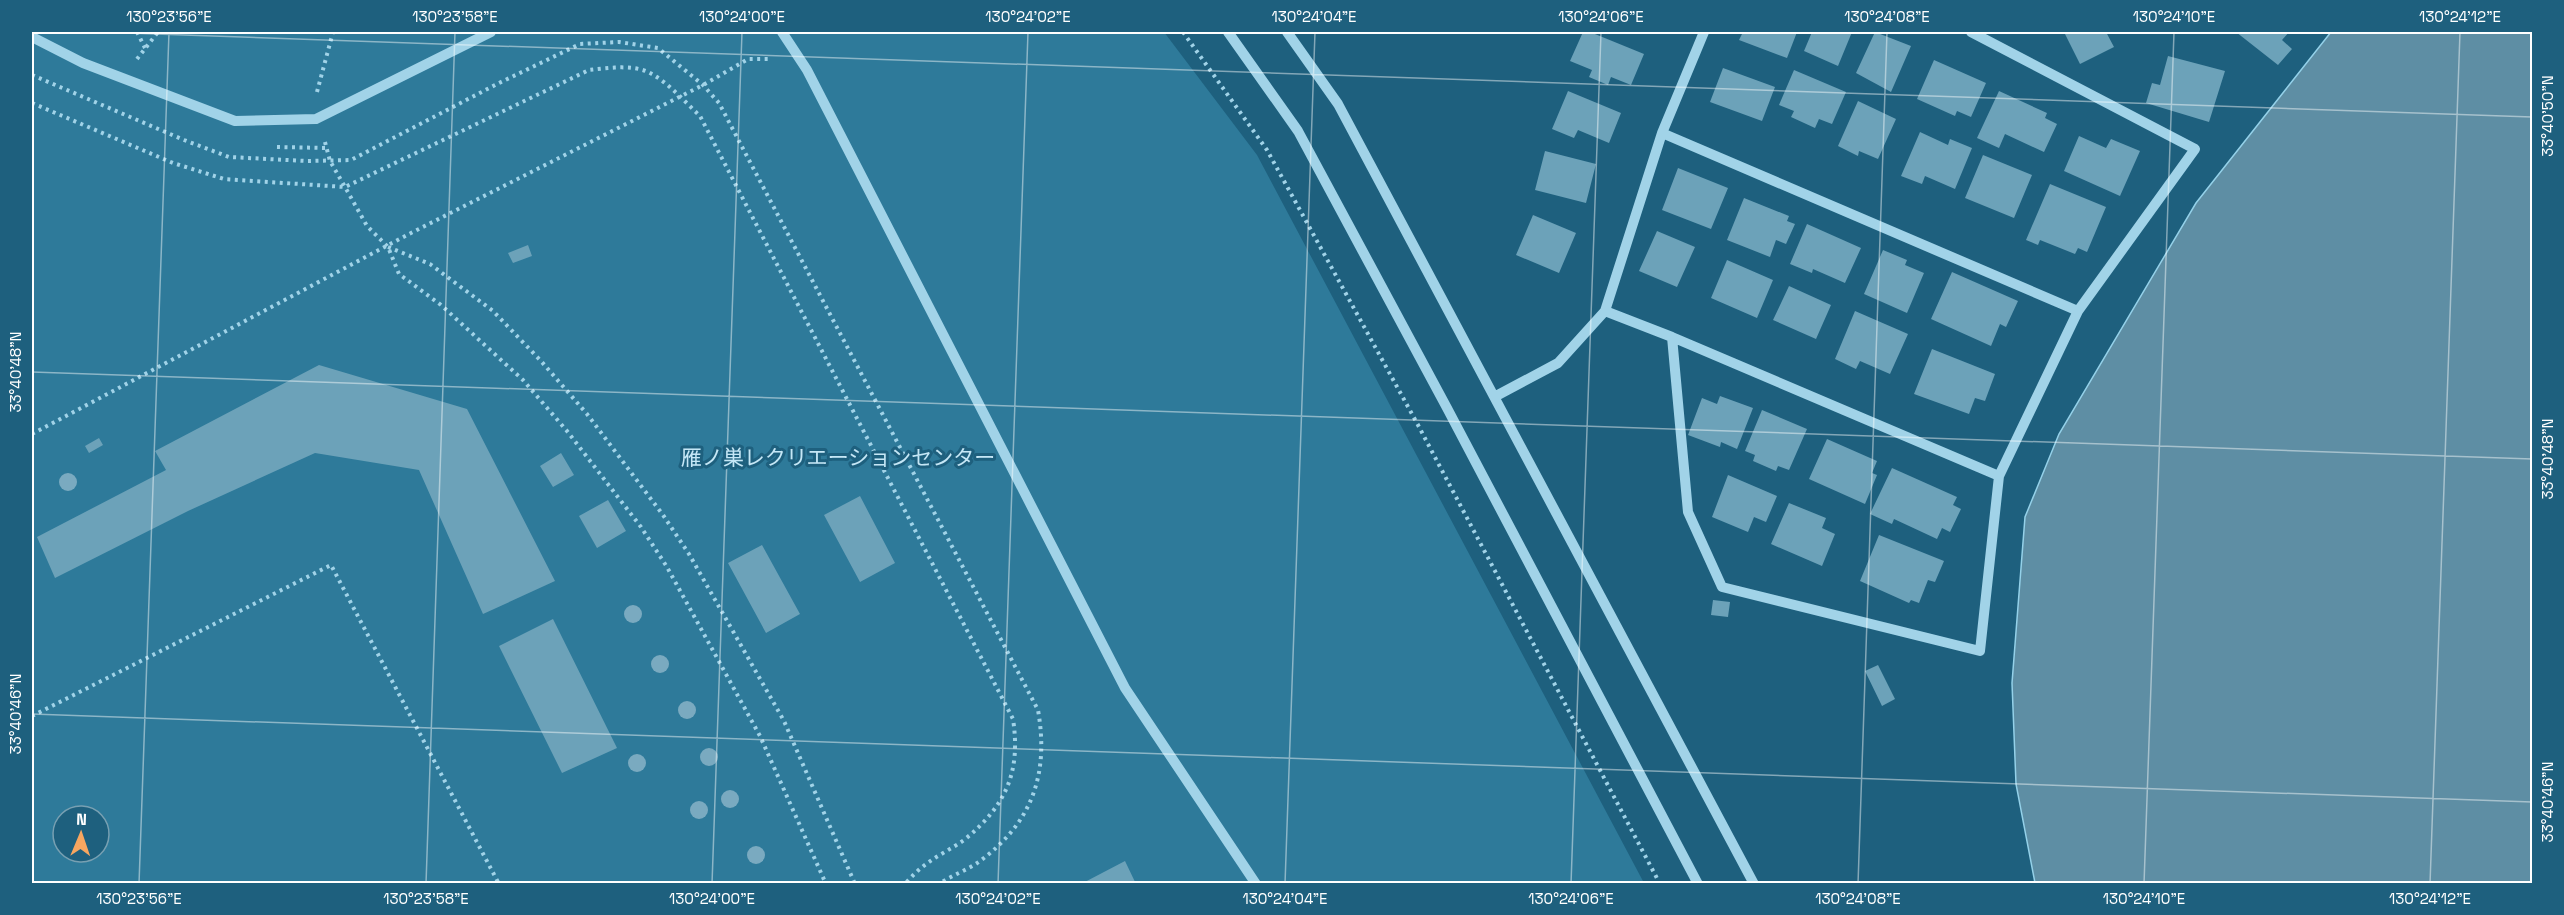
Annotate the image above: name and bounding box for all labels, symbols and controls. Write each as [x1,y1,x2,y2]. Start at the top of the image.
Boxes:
text: 130°23'56"E [126,7,212,26]
text: 130°23'58"E [412,7,498,26]
text: 130°24'00"E [699,7,785,26]
text: 130°24'02"E [985,7,1071,26]
text: 130°24'04"E [1271,7,1357,26]
text: 130°24'06"E [1558,7,1644,26]
text: 130°24'08"E [1844,7,1930,26]
text: 130°24'10"E [2133,7,2215,26]
text: 130°24'12"E [2419,7,2501,26]
text: 33°40'50"N [2538,75,2557,157]
text: 33°40'48"N [6,331,25,413]
text: 33°40'48"N [2538,418,2557,500]
park label: 雁ノ巣レクリエーションセンター [681,444,995,471]
text: 33°40'46"N [6,674,25,754]
text: 33°40'46"N [2538,762,2557,842]
north arrow [51,804,111,864]
text: N [76,809,87,830]
text: 130°23'56"E [96,889,182,908]
text: 130°23'58"E [383,889,469,908]
text: 130°24'00"E [669,889,755,908]
text: 130°24'02"E [955,889,1041,908]
text: 130°24'04"E [1242,889,1328,908]
text: 130°24'06"E [1528,889,1614,908]
text: 130°24'08"E [1815,889,1901,908]
text: 130°24'10"E [2103,889,2185,908]
text: 130°24'12"E [2389,889,2471,908]

